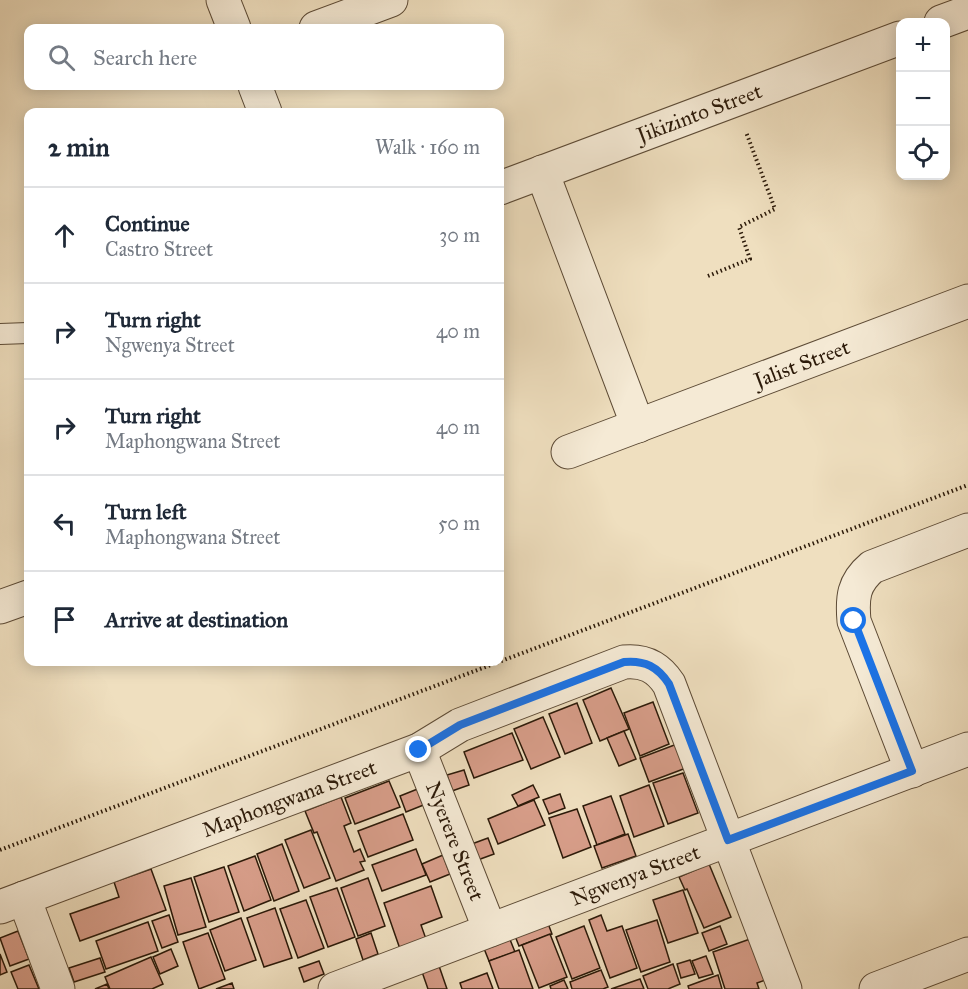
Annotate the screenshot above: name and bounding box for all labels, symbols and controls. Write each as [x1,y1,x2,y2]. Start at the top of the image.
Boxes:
map controls [896,18,950,180]
button: + [896,18,950,72]
search box [24,24,504,90]
icon: search [45,41,78,74]
text: Search here [93,44,197,71]
button: − [896,72,950,126]
street label: Jikizinto Street [631,78,766,149]
button: locate [896,126,950,180]
text: 2 min [48,131,109,163]
text: Walk · 160 m [375,135,480,159]
text: Continue [105,210,190,237]
icon: ahead [48,219,81,252]
text: 30 m [439,223,480,247]
text: Castro Street [105,237,213,261]
text: Turn right [105,306,201,333]
icon: right [48,315,81,348]
text: 40 m [436,319,480,343]
text: Ngwenya Street [105,333,235,357]
street label: Jalist Street [749,334,854,394]
text: Turn right [105,402,201,429]
icon: right [48,411,81,444]
text: 40 m [436,415,480,439]
text: Maphongwana Street [105,429,280,453]
text: Turn left [105,498,187,525]
icon: left [48,507,81,540]
text: 50 m [438,511,480,535]
text: Maphongwana Street [105,525,280,549]
icon: arrive [48,603,81,636]
text: Arrive at destination [105,606,288,633]
route start [840,607,866,633]
route end [405,736,431,762]
street label: Maphongwana Street [199,754,381,843]
street label: Nyerere Street [420,778,490,905]
street label: Ngwenya Street [567,839,704,912]

